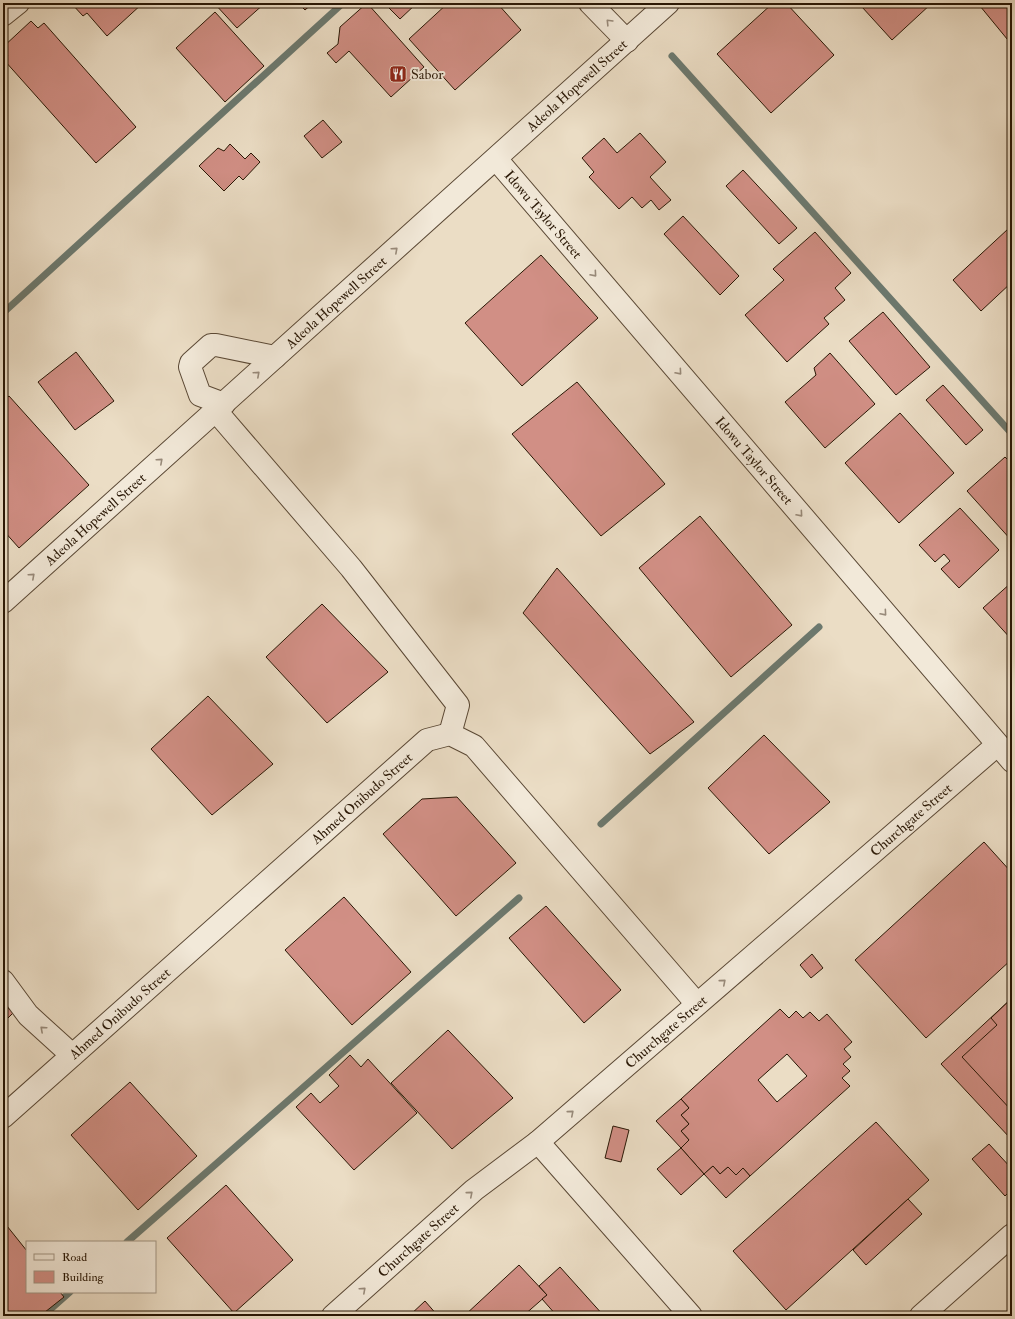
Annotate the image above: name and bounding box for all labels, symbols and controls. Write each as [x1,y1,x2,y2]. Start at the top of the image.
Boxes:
one-way arrow [606,19,614,27]
street label: Adeola Hopewell Street [522,36,631,136]
restaurant icon: Sabor [388,64,408,84]
place label: Sabor [411,66,444,83]
street label: Idowu Taylor Street [501,167,586,263]
one-way arrow [390,247,398,254]
street label: Adeola Hopewell Street [281,252,391,353]
one-way arrow [590,269,597,276]
one-way arrow [674,368,681,375]
one-way arrow [252,372,259,379]
street label: Idowu Taylor Street [711,413,797,509]
one-way arrow [155,458,163,466]
street label: Adeola Hopewell Street [41,469,150,570]
one-way arrow [795,509,802,516]
one-way arrow [27,573,35,581]
one-way arrow [880,608,887,615]
street label: Ahmed Onibudo Street [307,749,416,848]
street label: Churchgate Street [867,780,956,860]
street label: Ahmed Onibudo Street [65,964,174,1064]
one-way arrow [718,980,725,987]
street label: Churchgate Street [622,992,711,1072]
one-way arrow [41,1027,48,1034]
one-way arrow [567,1111,574,1118]
one-way arrow [465,1191,473,1199]
street label: Churchgate Street [374,1200,463,1281]
legend [26,1241,156,1293]
text: Road [62,1250,87,1265]
text: Building [62,1270,105,1285]
one-way arrow [358,1288,365,1295]

